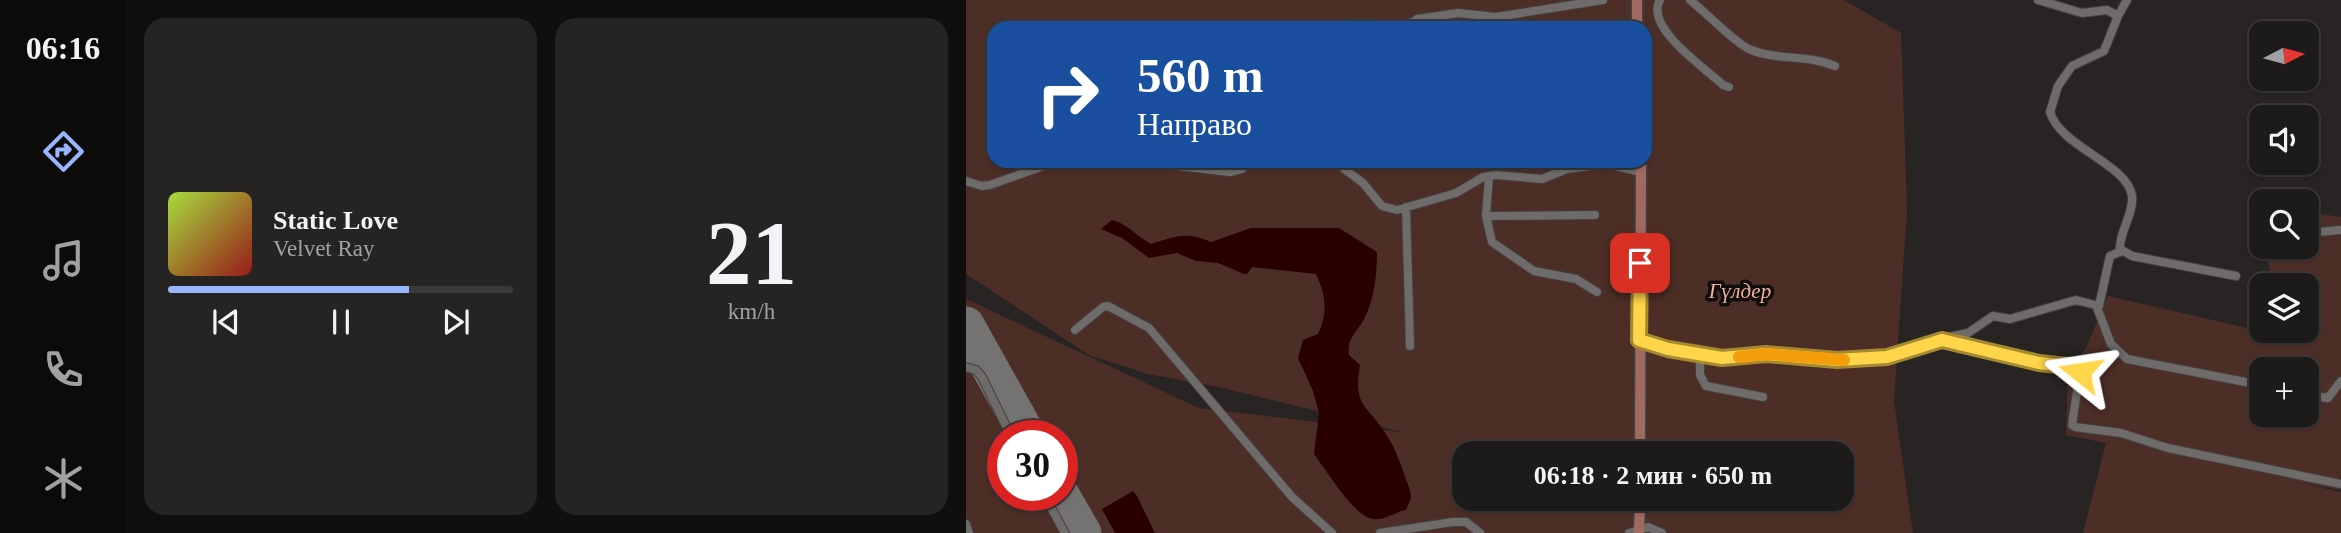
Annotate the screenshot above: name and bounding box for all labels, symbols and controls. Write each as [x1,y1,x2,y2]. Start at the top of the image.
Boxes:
north arrow [2249,21,2319,91]
map controls [2249,21,2319,427]
text: 06:16 [26,30,100,66]
text: 560 m [1137,48,1264,103]
icon: right [1022,49,1113,140]
button: sound [2249,105,2319,175]
text: Направо [1137,106,1252,142]
icon: directions [39,127,88,176]
button: search [2249,189,2319,259]
text: 21 [706,203,797,304]
text: Static Love [273,206,398,235]
pin [1610,233,1670,293]
icon: music [39,236,88,285]
text: Velvet Ray [273,236,375,261]
icon: arrive [1621,244,1659,282]
button: layers [2249,273,2319,343]
park label: Гүлдер [1708,279,1771,303]
text: km/h [728,299,775,324]
icon: previous [207,303,245,341]
icon: pause [322,303,360,341]
icon: next [437,303,475,341]
position arrow [2043,335,2117,409]
icon: phone [39,345,88,394]
button: + [2249,357,2319,427]
speed limit sign: 30 [987,420,1078,511]
icon: climate [39,454,88,503]
text: 06:18 · 2 мин · 650 m [1534,461,1772,490]

